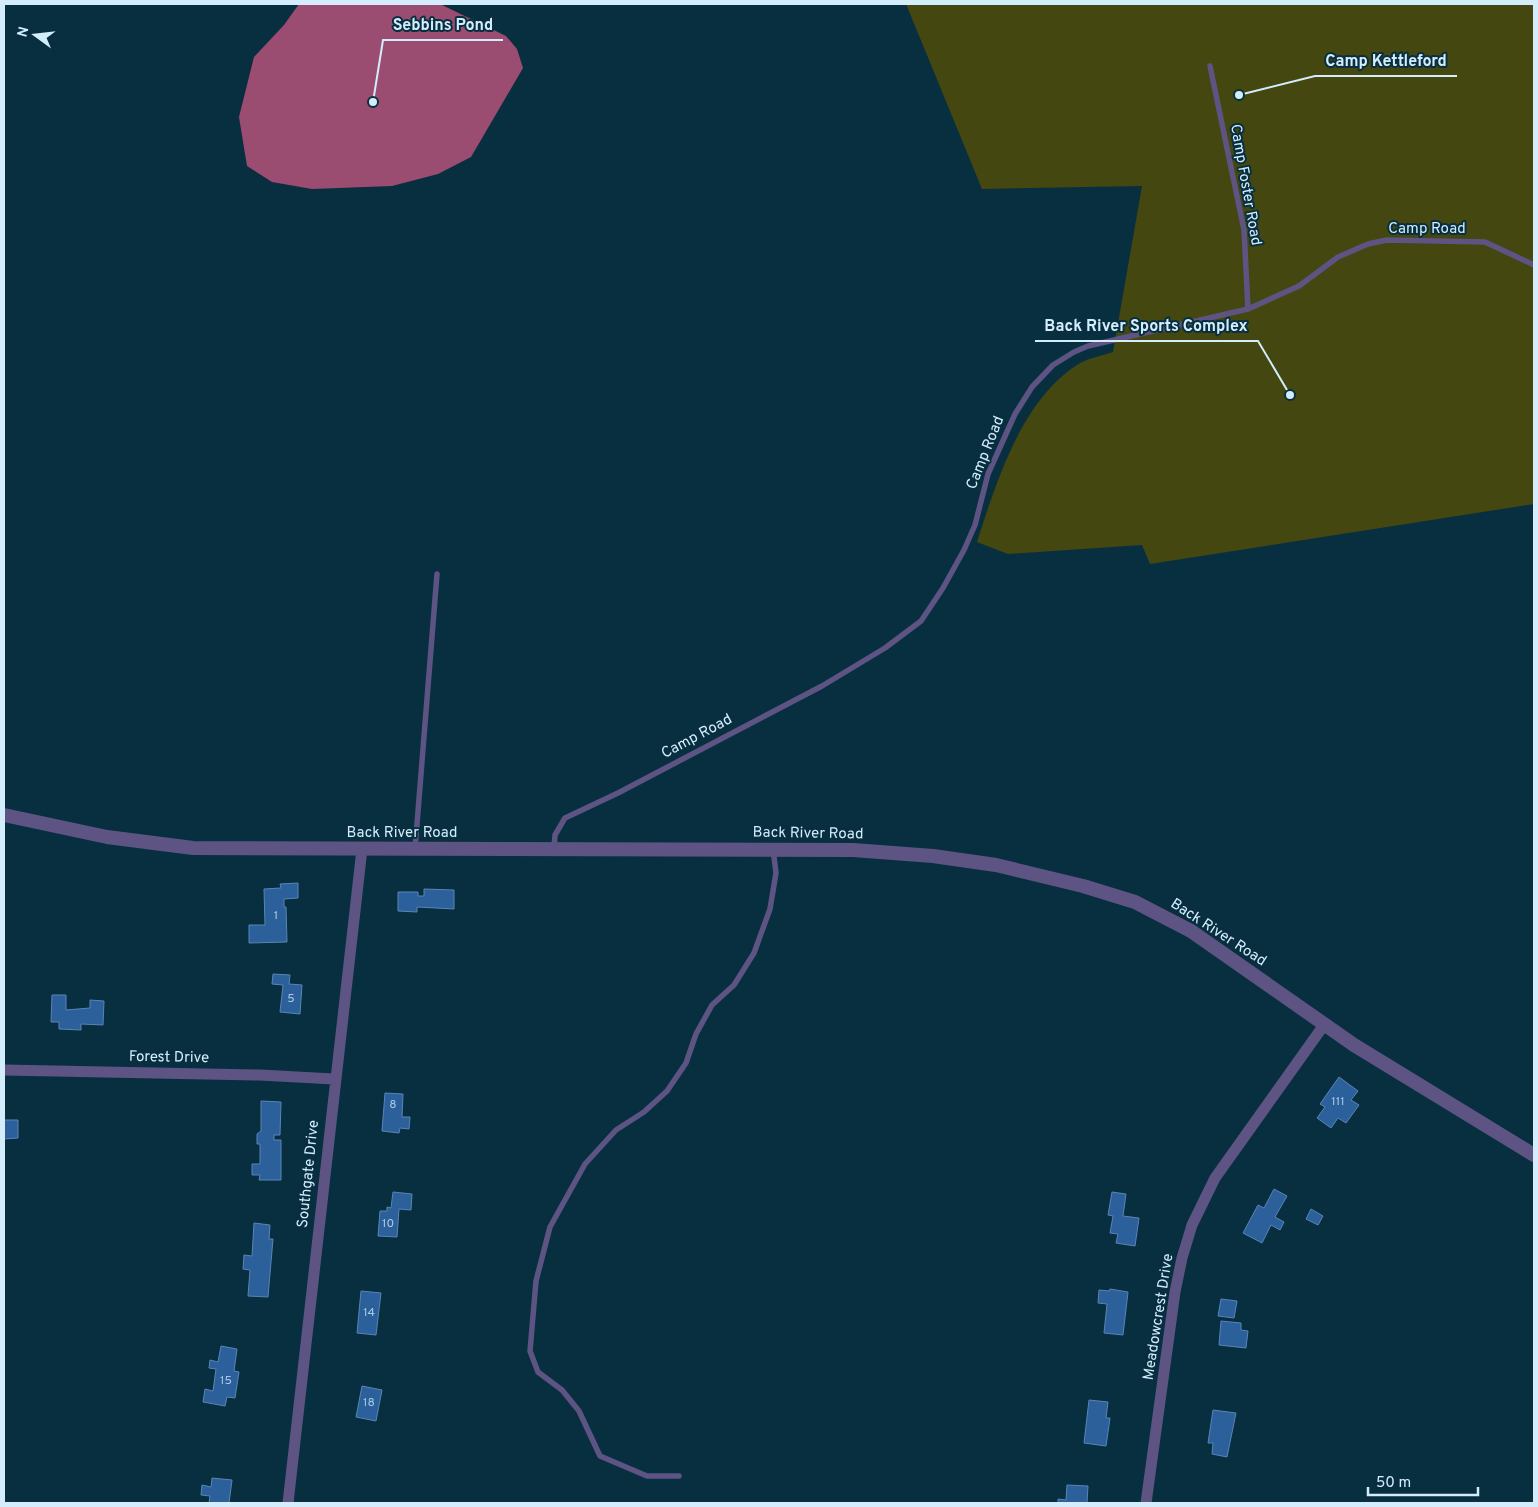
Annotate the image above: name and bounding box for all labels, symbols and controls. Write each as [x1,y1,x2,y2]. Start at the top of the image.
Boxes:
callout: Sebbins Pond [383,9,503,40]
north arrow [10,10,60,60]
text: Sebbins Pond [393,16,493,36]
text: N [14,25,33,39]
callout: Camp Kettleford [1315,45,1457,76]
text: Camp Kettleford [1325,52,1447,72]
street label: Camp Foster Road [1225,123,1265,247]
street label: Camp Road [1388,220,1466,239]
callout: Back River Sports Complex [1035,310,1258,341]
text: Back River Sports Complex [1044,317,1248,337]
street label: Camp Road [963,414,1009,492]
street label: Camp Road [658,710,736,764]
street label: Back River Road [347,824,457,843]
street label: Back River Road [752,824,864,844]
street label: Back River Road [1166,895,1270,971]
house number: 1 [274,908,278,924]
house number: 5 [287,991,295,1007]
street label: Forest Drive [129,1048,209,1068]
house number: 111 [1331,1094,1345,1110]
house number: 8 [389,1097,397,1113]
street label: Southgate Drive [294,1119,324,1229]
house number: 10 [382,1216,394,1232]
street label: Meadowcrest Drive [1140,1252,1178,1382]
house number: 14 [363,1305,375,1321]
house number: 15 [220,1373,232,1389]
house number: 18 [363,1395,375,1411]
scale bar [1368,1464,1478,1496]
text: 50 m [1376,1474,1411,1493]

